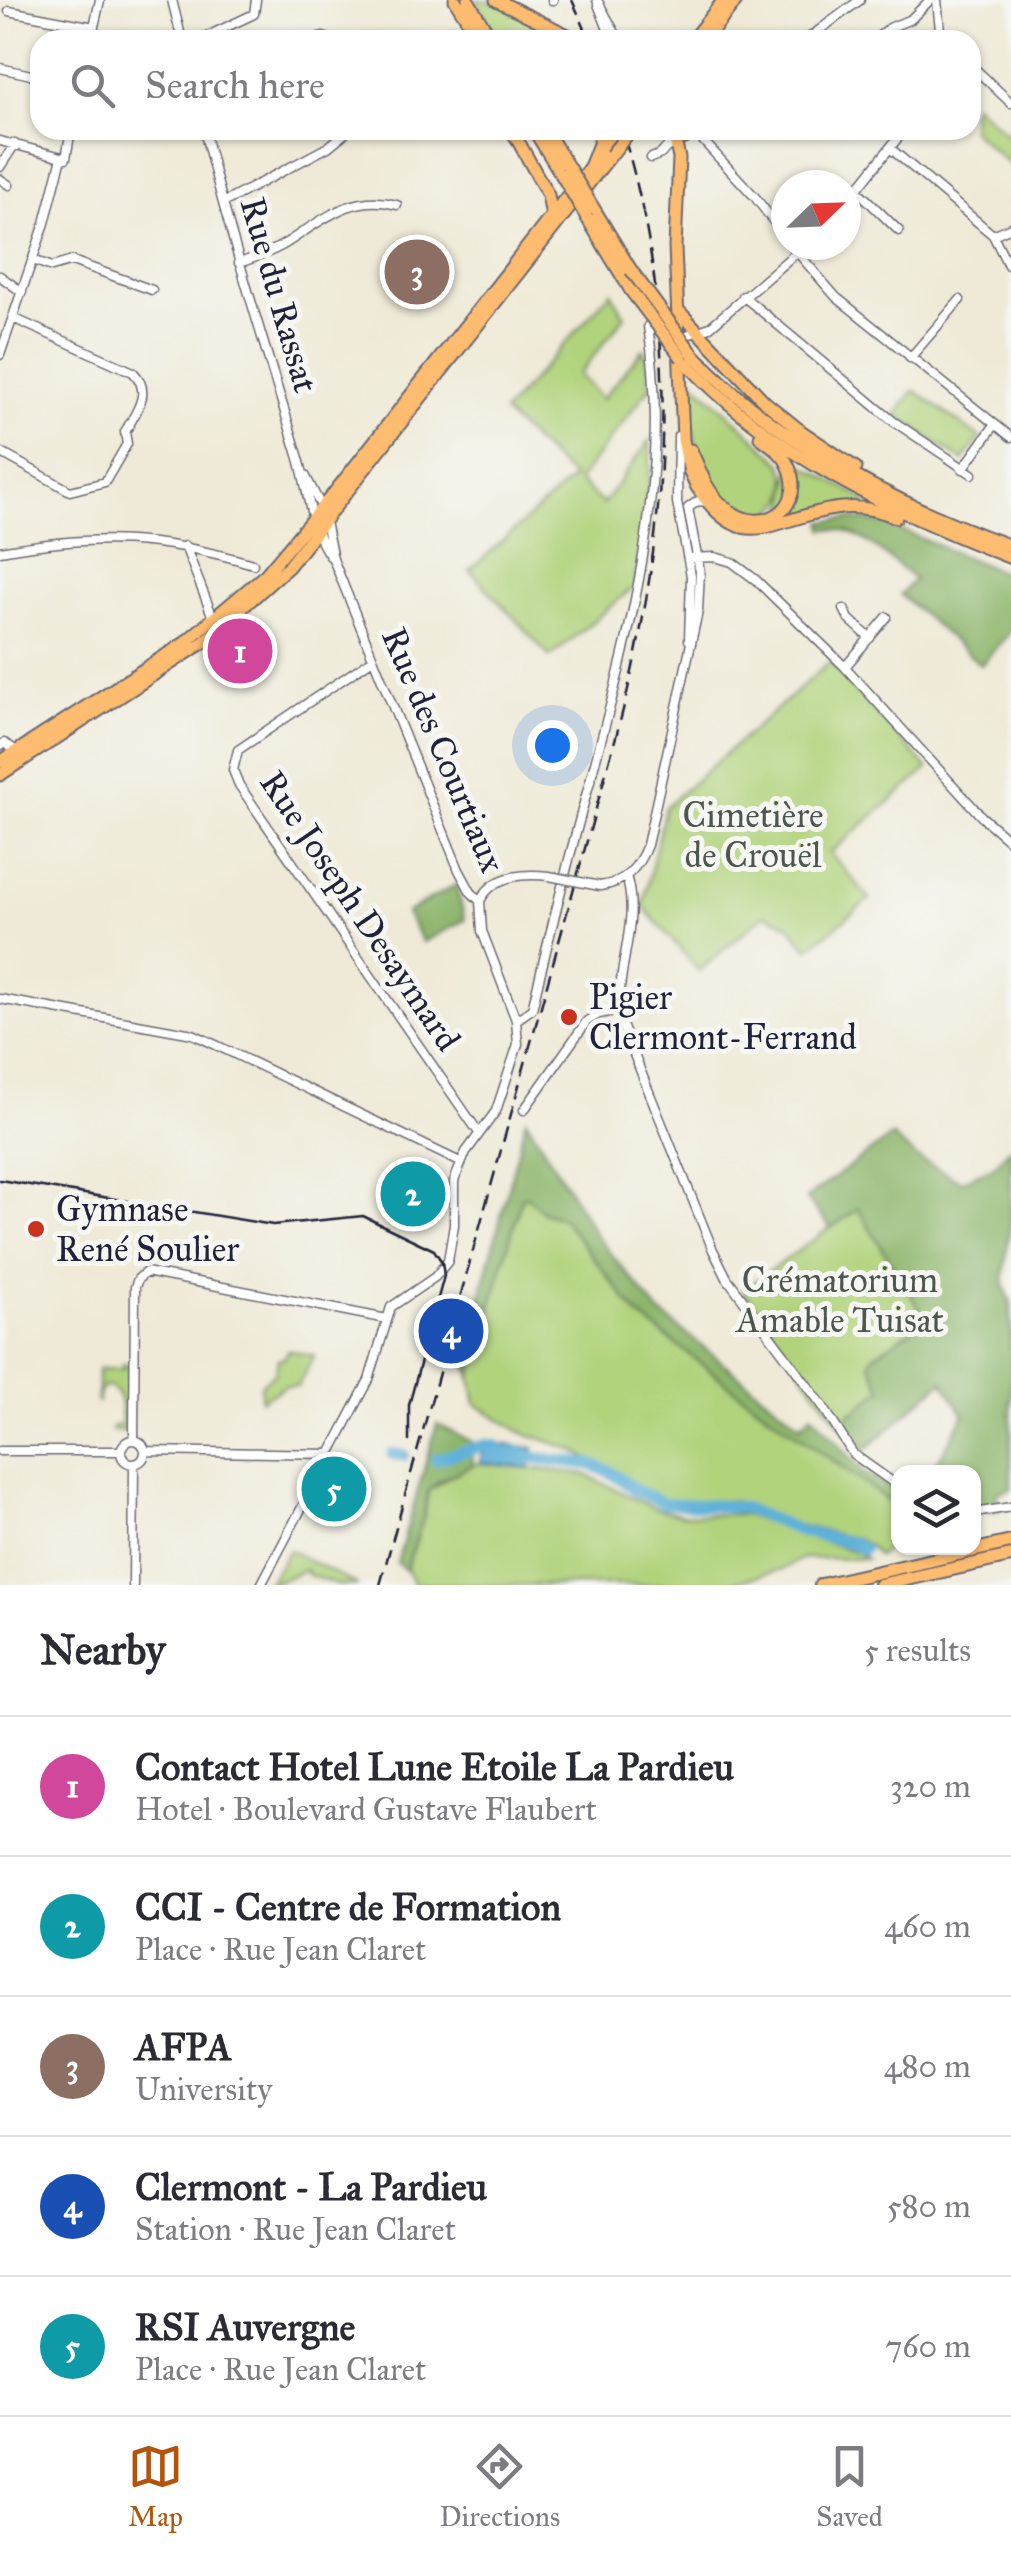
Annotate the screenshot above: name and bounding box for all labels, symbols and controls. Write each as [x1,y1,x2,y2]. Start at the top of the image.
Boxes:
search box [30,30,981,140]
icon: search [65,58,120,113]
text: Search here [145,62,325,108]
north arrow [771,170,861,260]
street label: Rue du Rassat [231,192,327,398]
pin: 3 [384,234,450,310]
pin: 1 [208,614,272,688]
street label: Rue des Courtiaux [372,621,514,879]
your location [527,720,578,771]
street label: Rue Joseph Desaymard [250,763,470,1060]
park label: Cimetière de Crouël [682,794,824,877]
place label: Pigier Clermont-Ferrand [589,976,857,1059]
marker: Pigier Clermont-Ferrand [558,1006,580,1028]
pin: 2 [380,1156,446,1232]
place label: Gymnase René Soulier [56,1188,240,1271]
marker: Gymnase René Soulier [25,1218,47,1240]
park label: Crématorium Amable Tuisat [734,1259,944,1342]
pin: 4 [418,1294,484,1368]
pin: 5 [302,1452,366,1526]
map controls [891,1465,981,1555]
button: layers [891,1465,981,1555]
text: Nearby [40,1624,165,1676]
text: 5 results [864,1631,971,1670]
text: Contact Hotel Lune Etoile La Pardieu [135,1744,734,1790]
text: 1 [66,1767,79,1806]
text: 320 m [890,1767,971,1806]
text: Hotel · Boulevard Gustave Flaubert [135,1790,597,1829]
text: CCI - Centre de Formation [135,1884,561,1930]
text: 2 [65,1907,80,1946]
text: 460 m [884,1907,971,1946]
text: Place · Rue Jean Claret [135,1930,426,1969]
text: AFPA [135,2024,232,2070]
text: 3 [66,2047,79,2086]
text: 480 m [884,2047,971,2086]
text: University [135,2070,272,2109]
text: Clermont - La Pardieu [135,2164,487,2210]
text: 4 [64,2187,81,2226]
text: 580 m [887,2187,971,2226]
text: Station · Rue Jean Claret [135,2210,456,2249]
text: RSI Auvergne [135,2304,355,2350]
text: 5 [65,2327,80,2366]
text: 760 m [885,2327,971,2366]
text: Place · Rue Jean Claret [135,2350,426,2389]
tab: Map [128,2439,183,2534]
tab: Directions [439,2439,560,2534]
tab: Saved [816,2439,883,2534]

